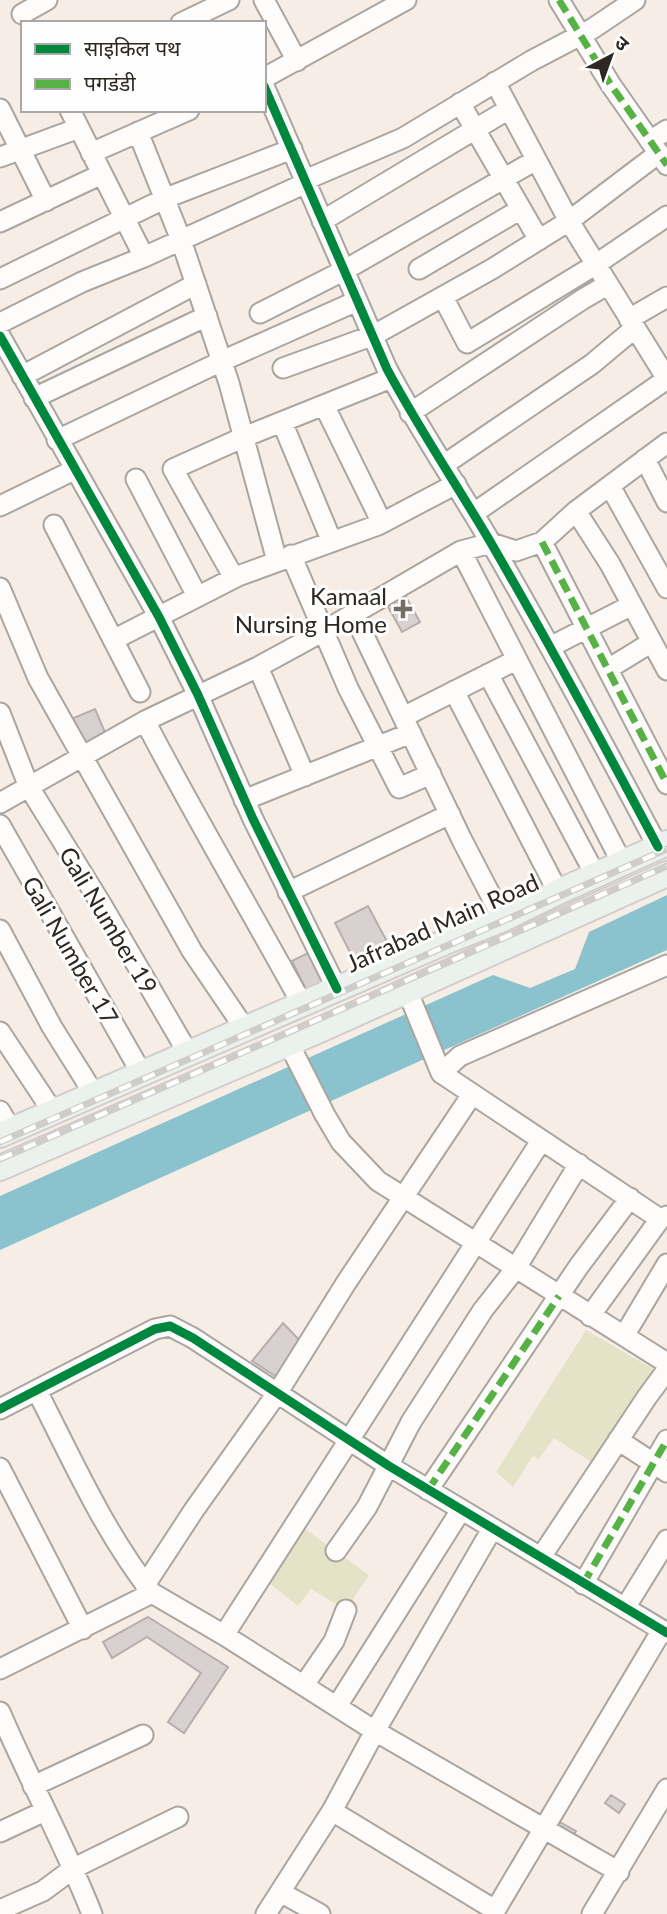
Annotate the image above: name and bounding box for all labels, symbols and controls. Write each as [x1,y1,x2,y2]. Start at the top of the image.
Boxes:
legend [21,21,266,112]
north arrow [576,21,646,91]
text: उ [611,30,635,56]
text: साइकिल पथ [84,35,181,60]
text: पगडंडी [84,70,136,95]
place label: Kamaal Nursing Home [235,581,387,638]
marker: Kamaal Nursing Home [393,599,413,619]
street label: Gali Number 19 [54,841,164,999]
street label: Jafrabad Main Road [341,867,543,977]
street label: Gali Number 17 [17,871,125,1029]

